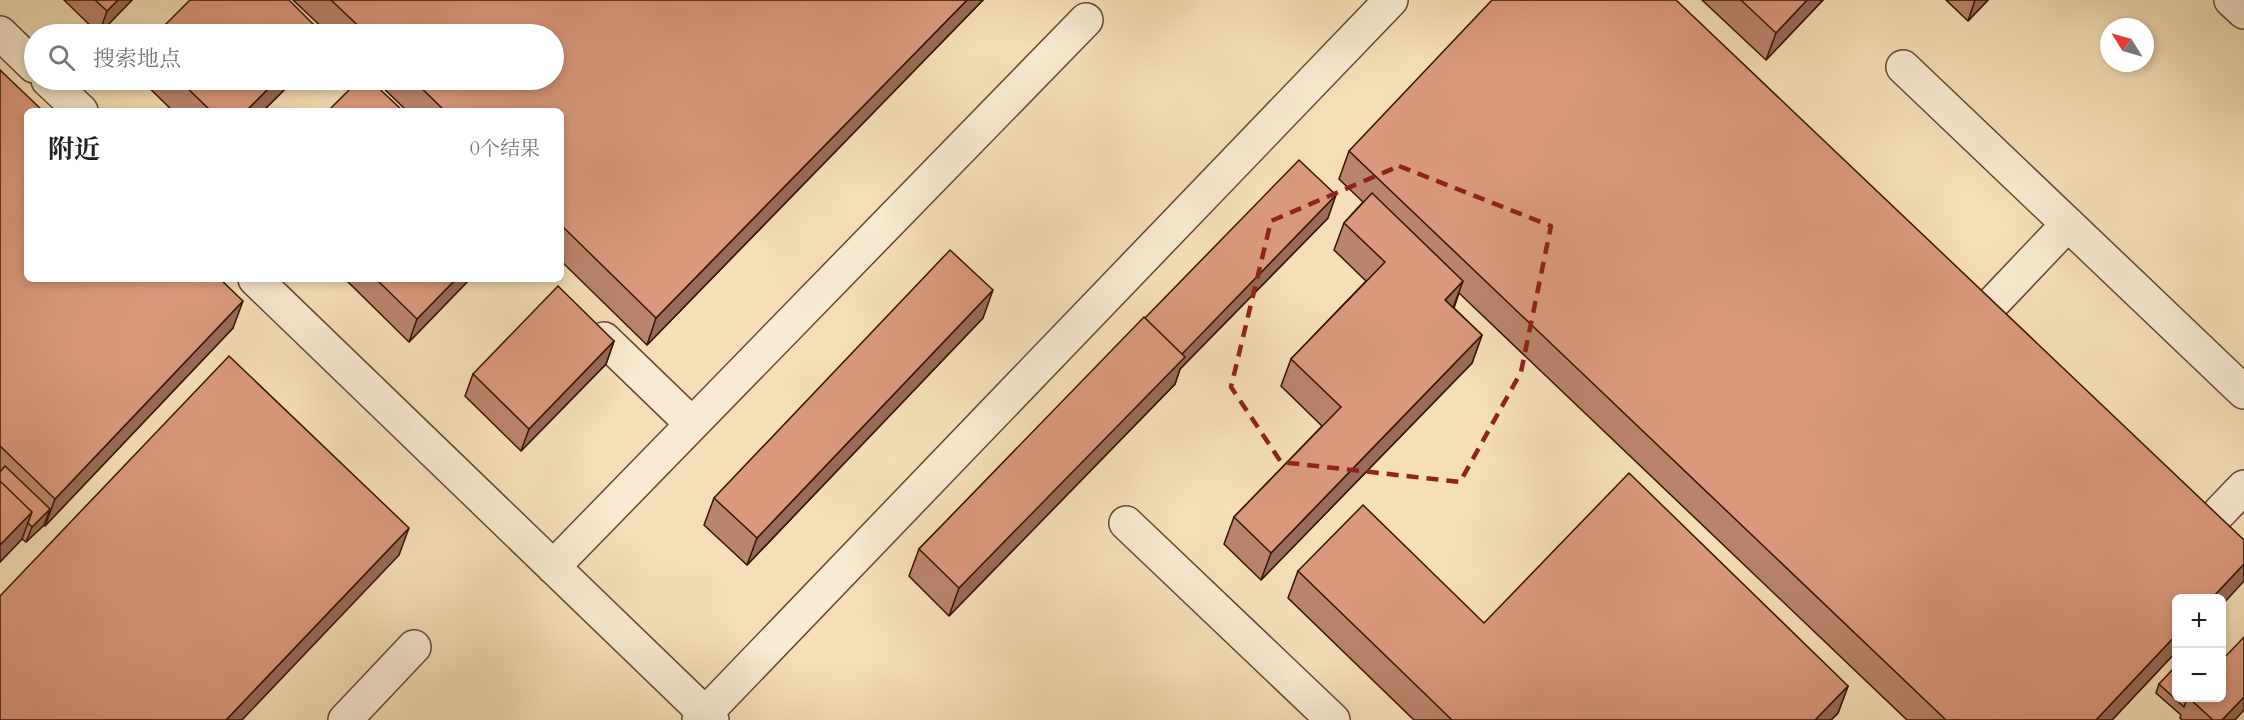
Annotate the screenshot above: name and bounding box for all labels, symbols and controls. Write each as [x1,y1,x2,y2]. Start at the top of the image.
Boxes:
north arrow [2100,18,2154,72]
search box [24,24,564,90]
icon: search [45,41,78,74]
text: 搜索地点 [93,44,181,74]
text: 附近 [48,132,100,167]
text: 0个结果 [470,135,540,162]
map controls [2172,594,2226,702]
button: + [2172,594,2226,648]
button: − [2172,648,2226,702]

